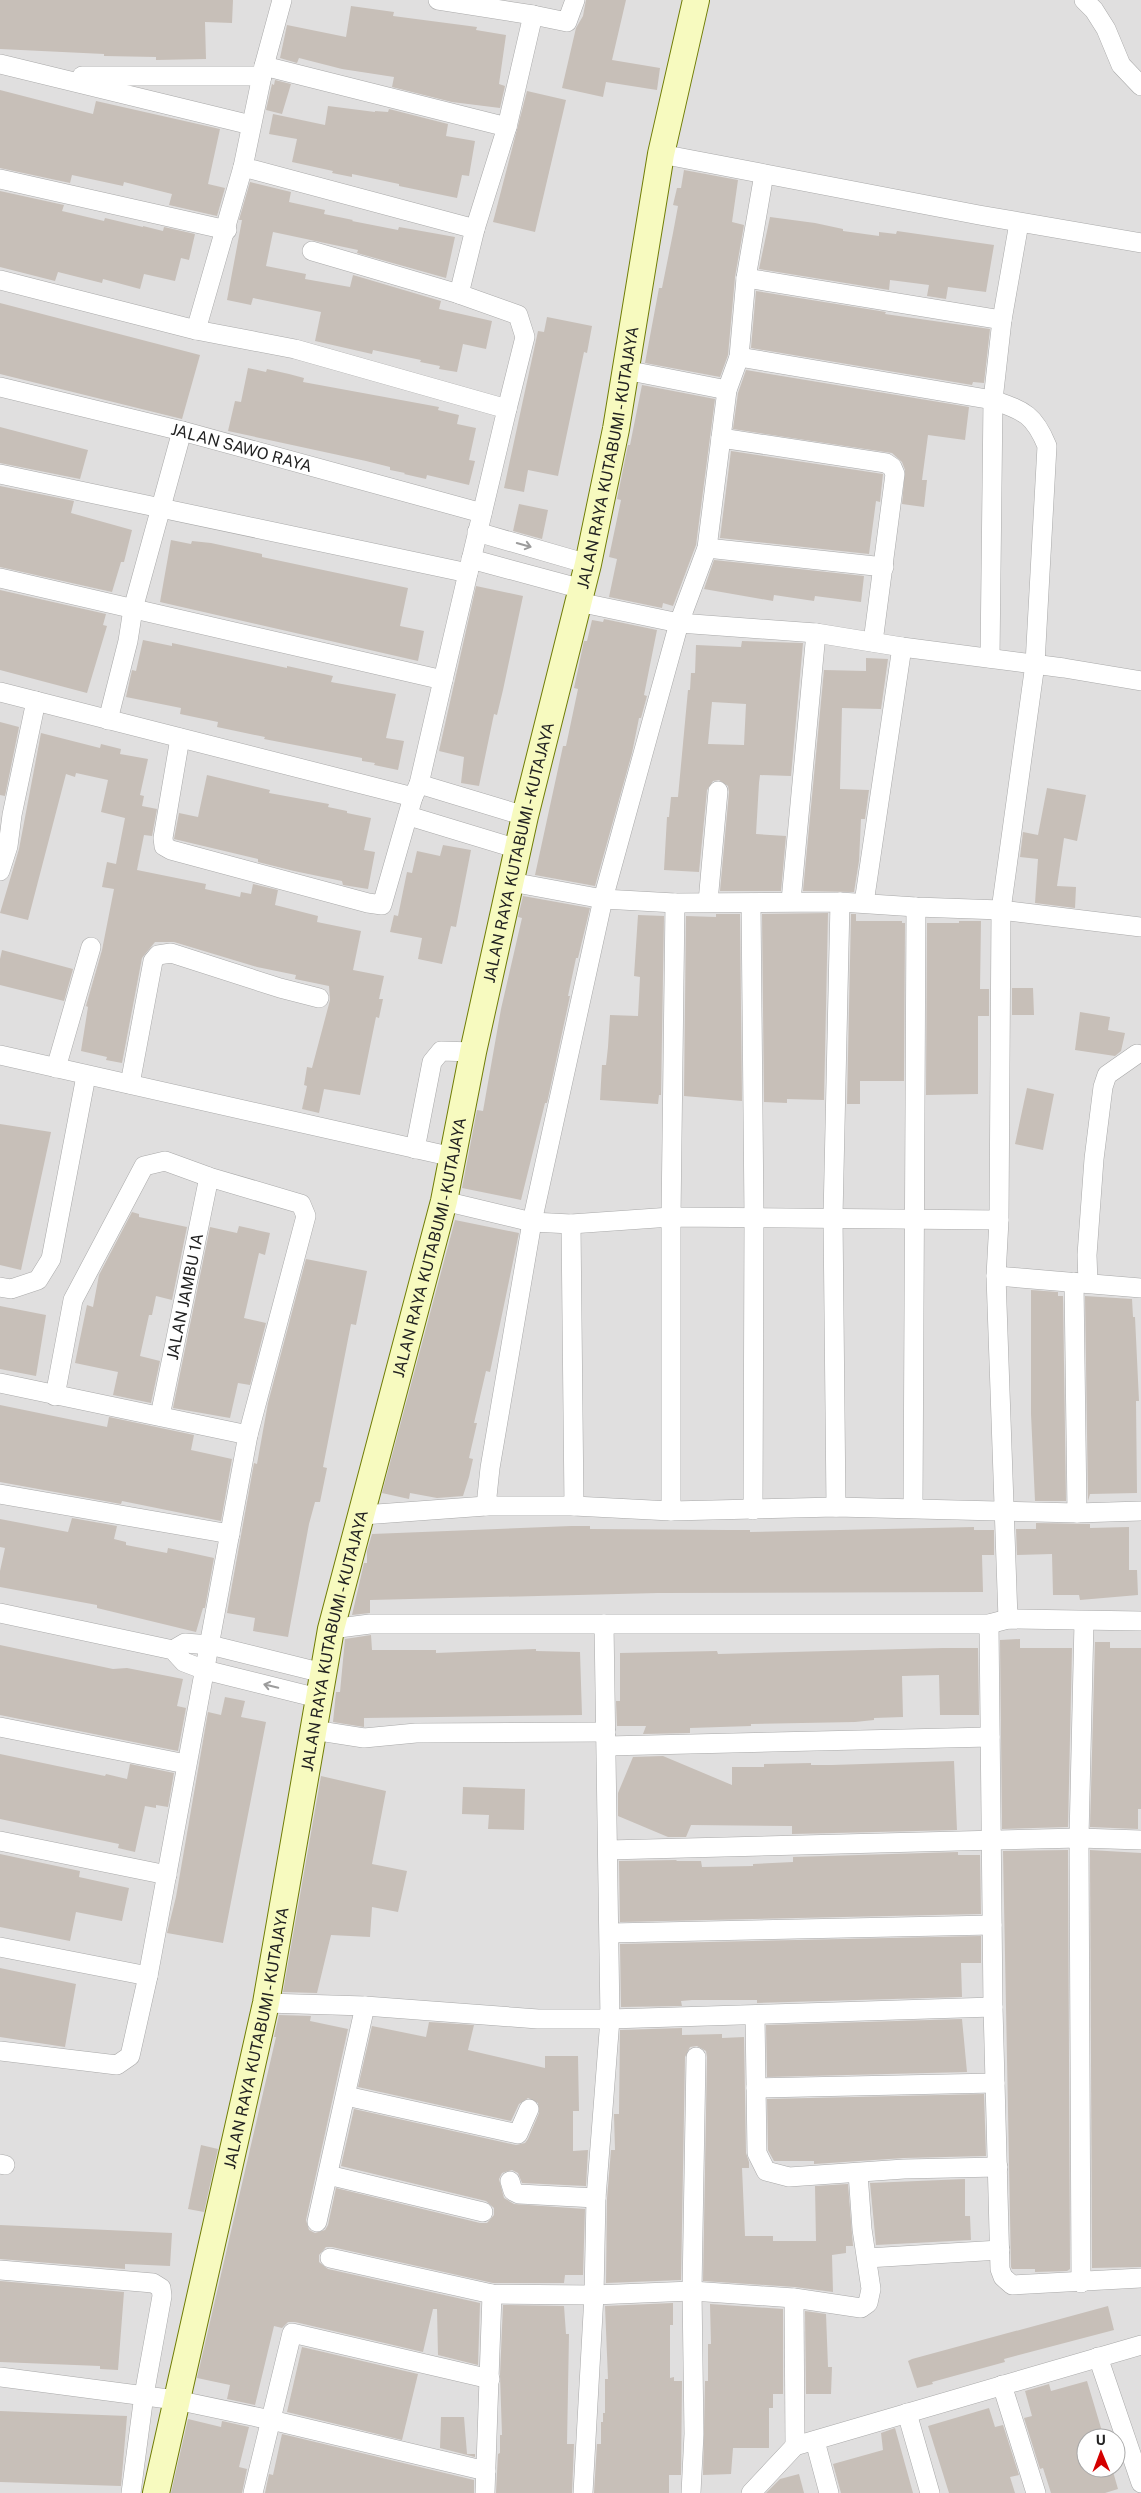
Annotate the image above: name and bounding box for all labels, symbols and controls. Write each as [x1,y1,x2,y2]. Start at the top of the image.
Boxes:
street label: JALAN RAYA KUTABUMI - KUTAJAYA [573,325,643,591]
street label: JALAN SAWO RAYA [169,420,314,476]
one-way arrow [515,541,531,551]
street label: JALAN RAYA KUTABUMI - KUTAJAYA [480,720,558,985]
street label: JALAN RAYA KUTABUMI - KUTAJAYA [389,1116,470,1380]
street label: JALAN JAMBU 1A [163,1232,207,1362]
street label: JALAN RAYA KUTABUMI - KUTAJAYA [297,1508,372,1773]
one-way arrow [264,1681,280,1691]
street label: JALAN RAYA KUTABUMI - KUTAJAYA [220,1906,293,2171]
north arrow [1076,2428,1126,2478]
text: U [1096,2432,1106,2448]

